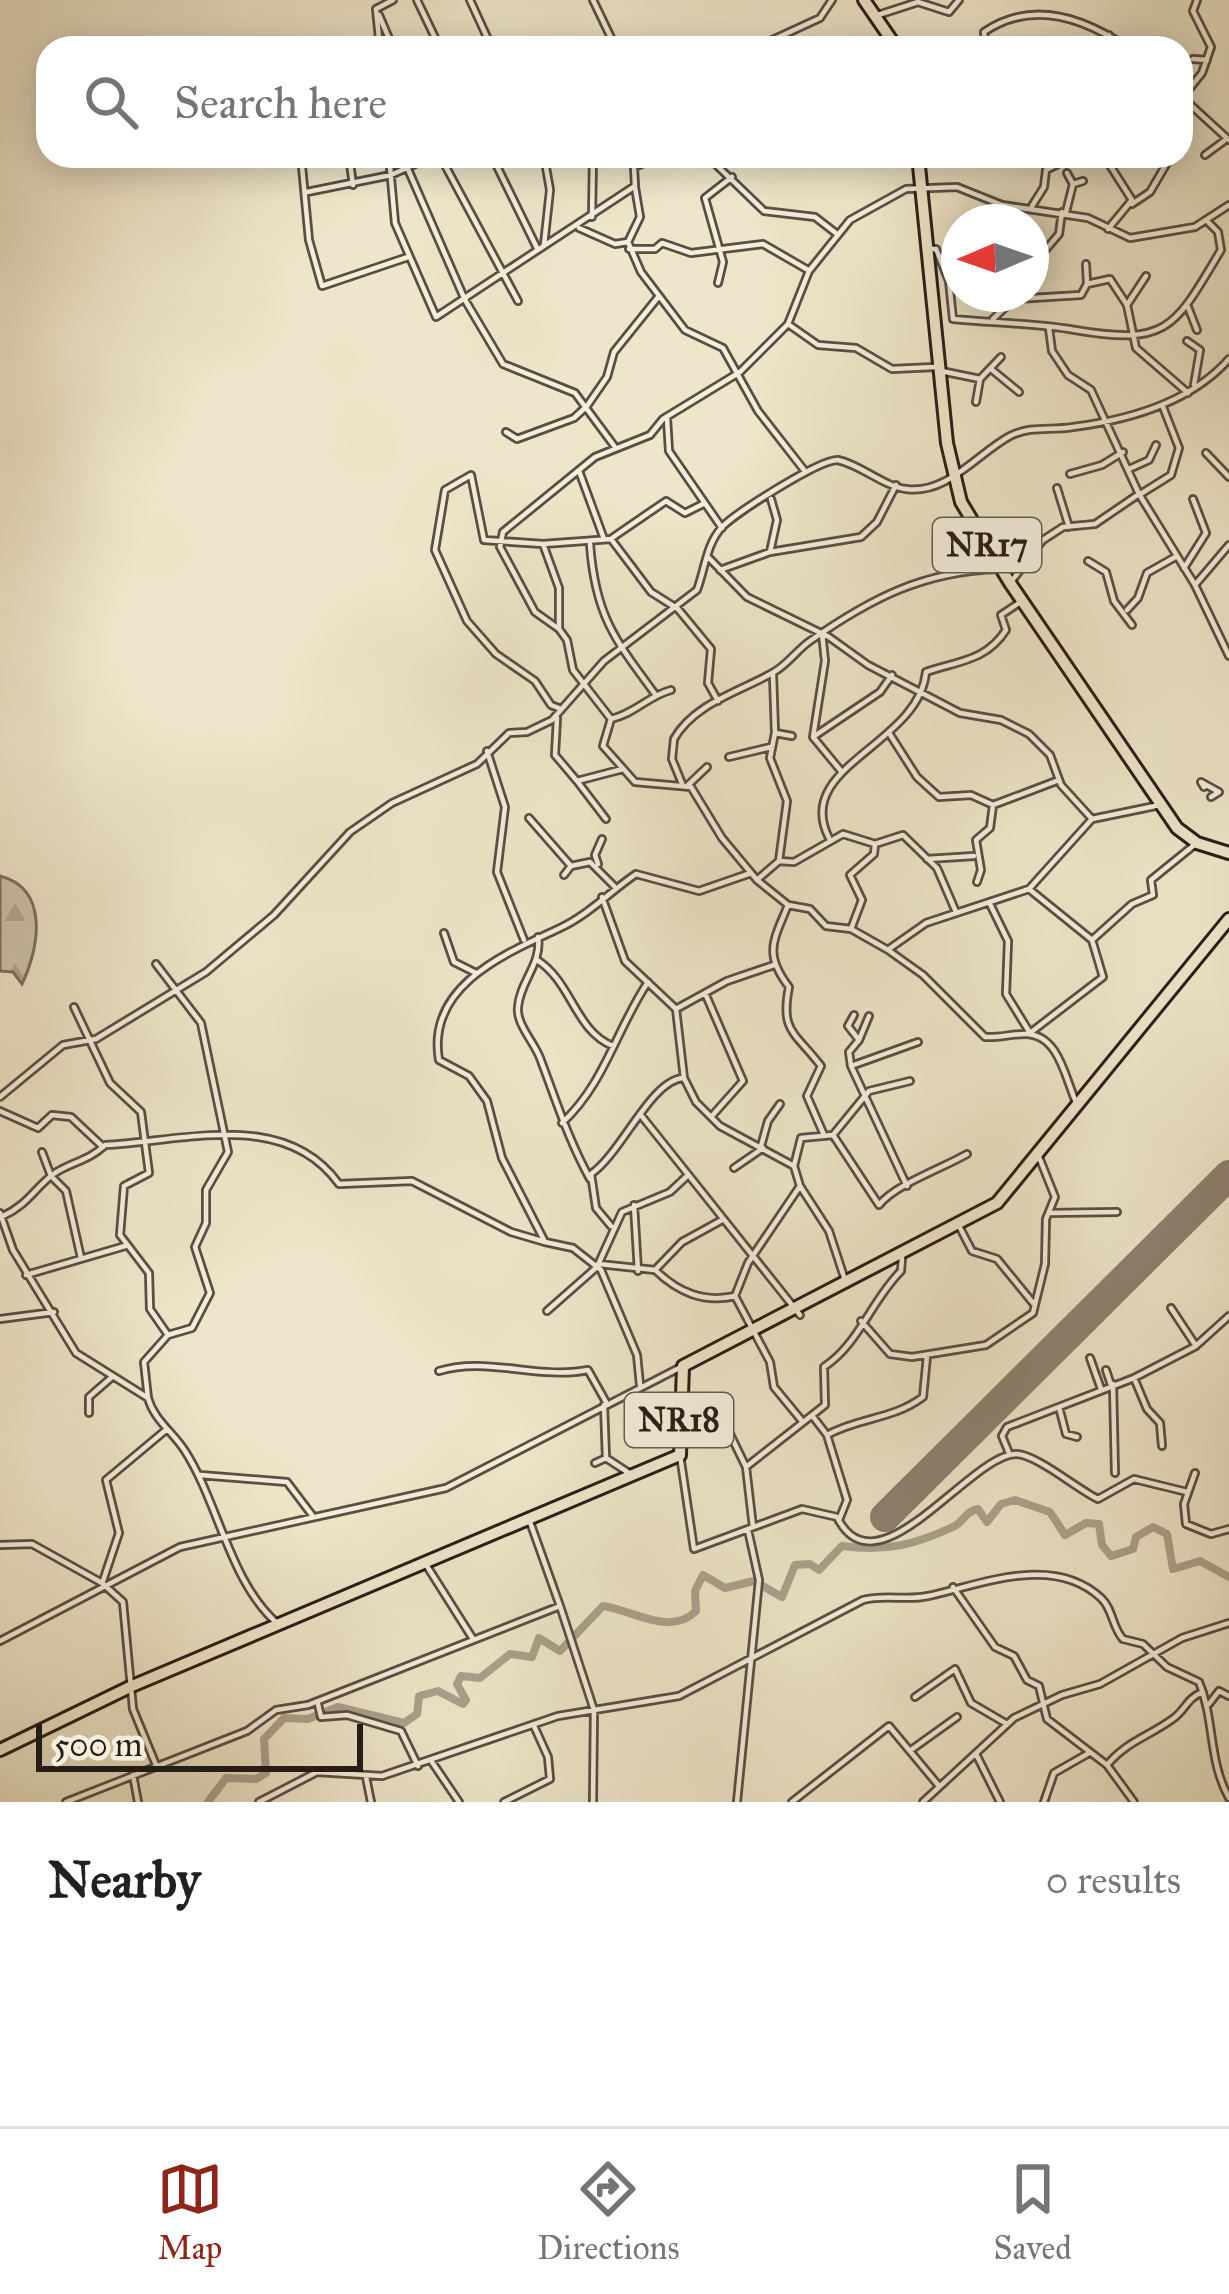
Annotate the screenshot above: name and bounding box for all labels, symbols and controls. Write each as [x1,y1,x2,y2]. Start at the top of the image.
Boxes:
search box [36,36,1193,168]
icon: search [78,69,144,135]
text: Search here [174,75,387,130]
north arrow [941,204,1049,312]
road number: NR17 [933,518,1041,572]
road number: NR18 [625,1393,733,1447]
scale bar [36,1718,363,1771]
text: 500 m [54,1725,143,1765]
text: Nearby [48,1849,200,1911]
text: 0 results [1046,1856,1181,1904]
tab: Map [157,2156,223,2268]
tab: Directions [537,2156,679,2268]
tab: Saved [994,2156,1072,2268]

